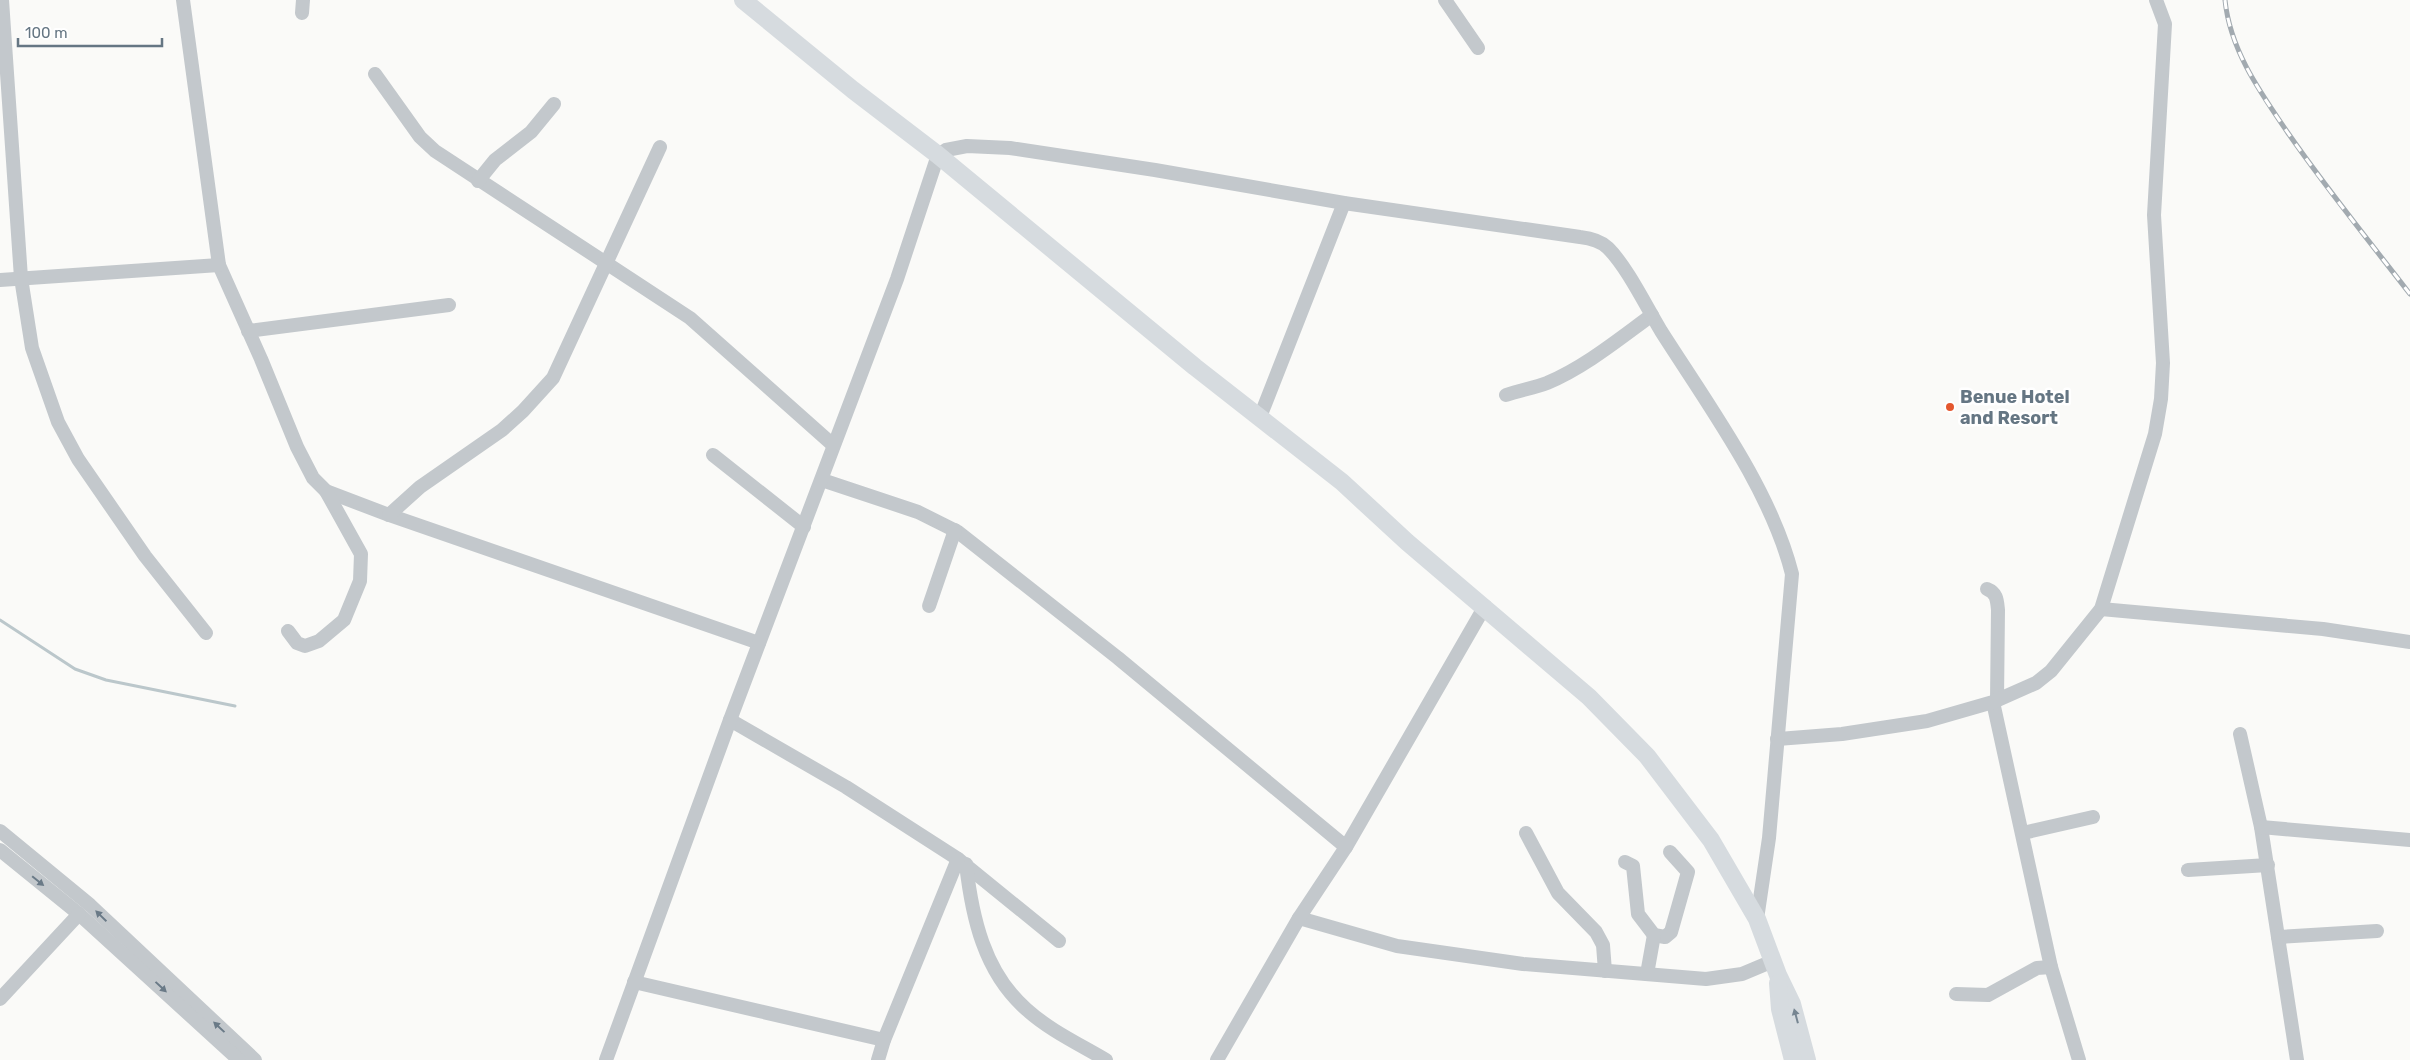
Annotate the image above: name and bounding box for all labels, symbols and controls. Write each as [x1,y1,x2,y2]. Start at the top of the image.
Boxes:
scale bar [18,15,161,47]
text: 100 m [25,24,67,42]
place label: Benue Hotel and Resort [1960,386,2070,429]
marker: Benue Hotel and Resort [1944,401,1956,413]
one-way arrow [31,875,44,886]
one-way arrow [95,910,107,922]
one-way arrow [154,981,166,993]
one-way arrow [1791,1009,1799,1024]
one-way arrow [214,1021,226,1033]

